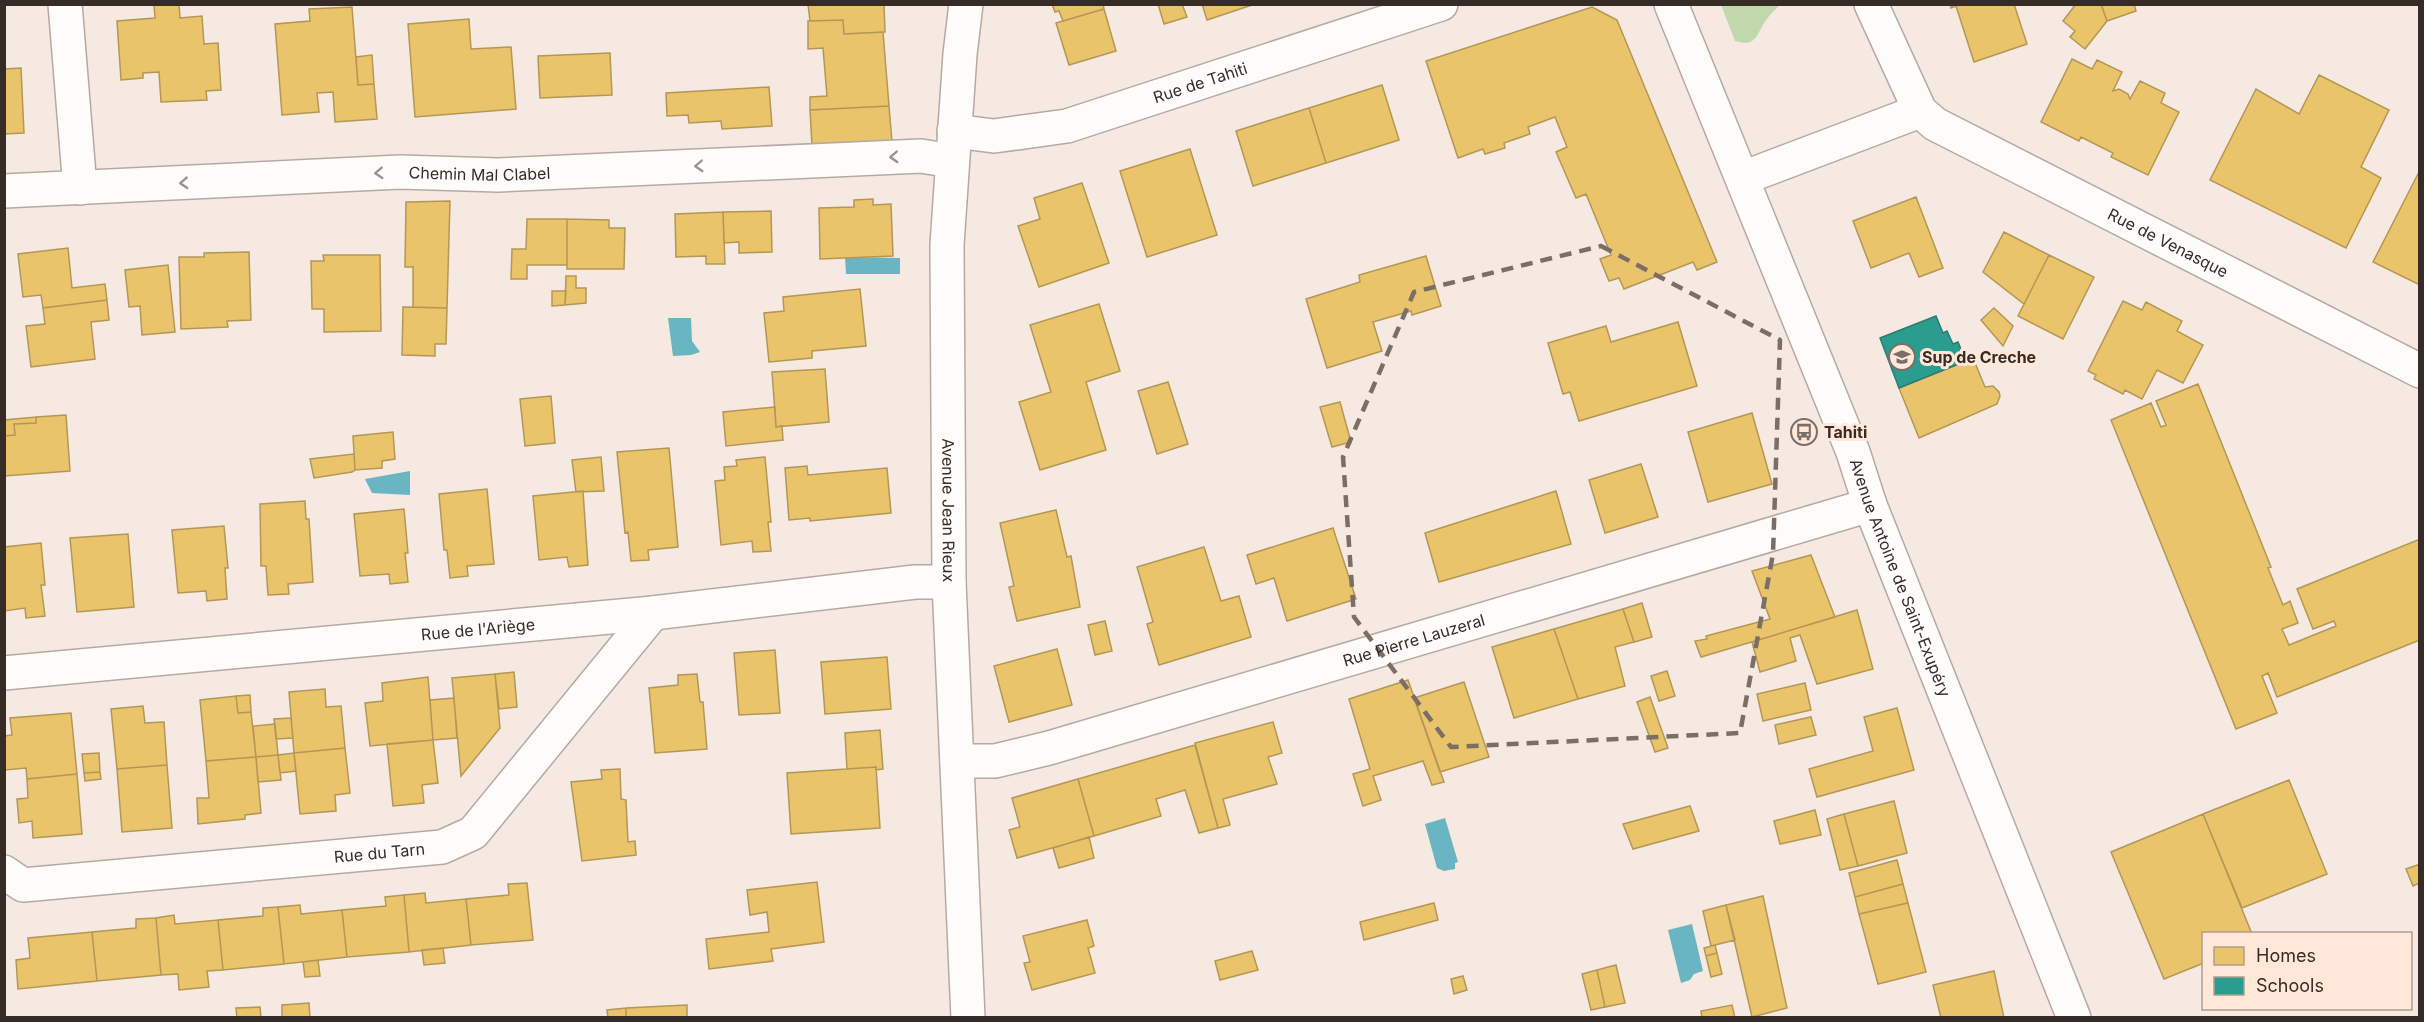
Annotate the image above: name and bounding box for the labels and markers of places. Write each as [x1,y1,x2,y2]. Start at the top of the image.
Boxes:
school or university icon: Sup de Creche [1887,342,1917,372]
place label: Sup de Creche [1922,347,2036,367]
bus stop icon: Tahiti [1789,417,1819,447]
place label: Tahiti [1824,422,1867,442]

